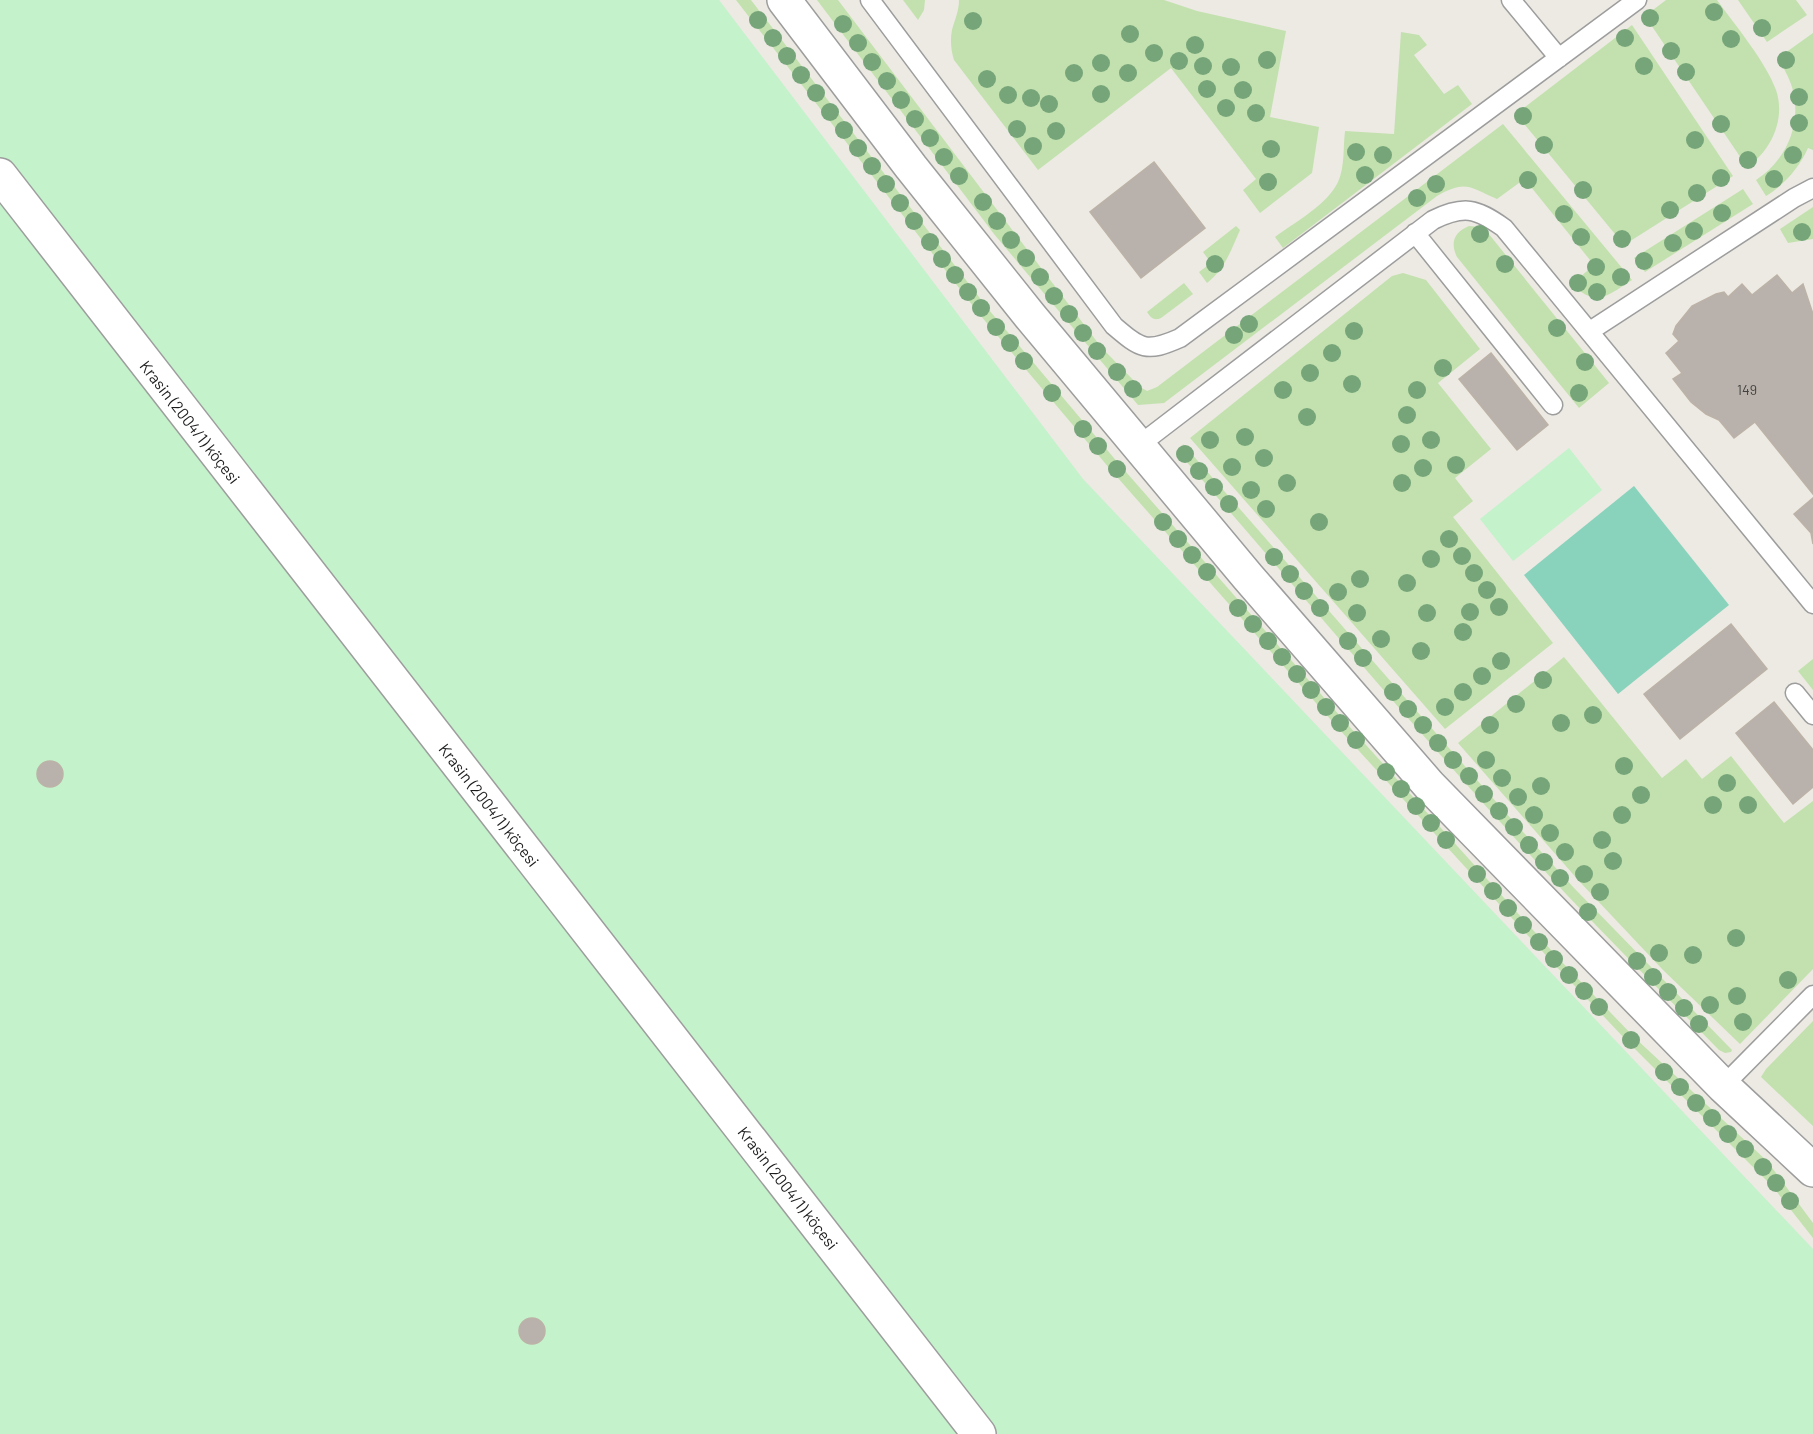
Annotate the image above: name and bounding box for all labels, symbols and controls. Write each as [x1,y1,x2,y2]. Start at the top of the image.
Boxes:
street label: Krasin (2004/1) köçesi [136,356,244,487]
house number: 149 [1737,381,1757,398]
street label: Krasin (2004/1) köçesi [435,739,543,870]
street label: Krasin (2004/1) köçesi [734,1122,842,1253]

